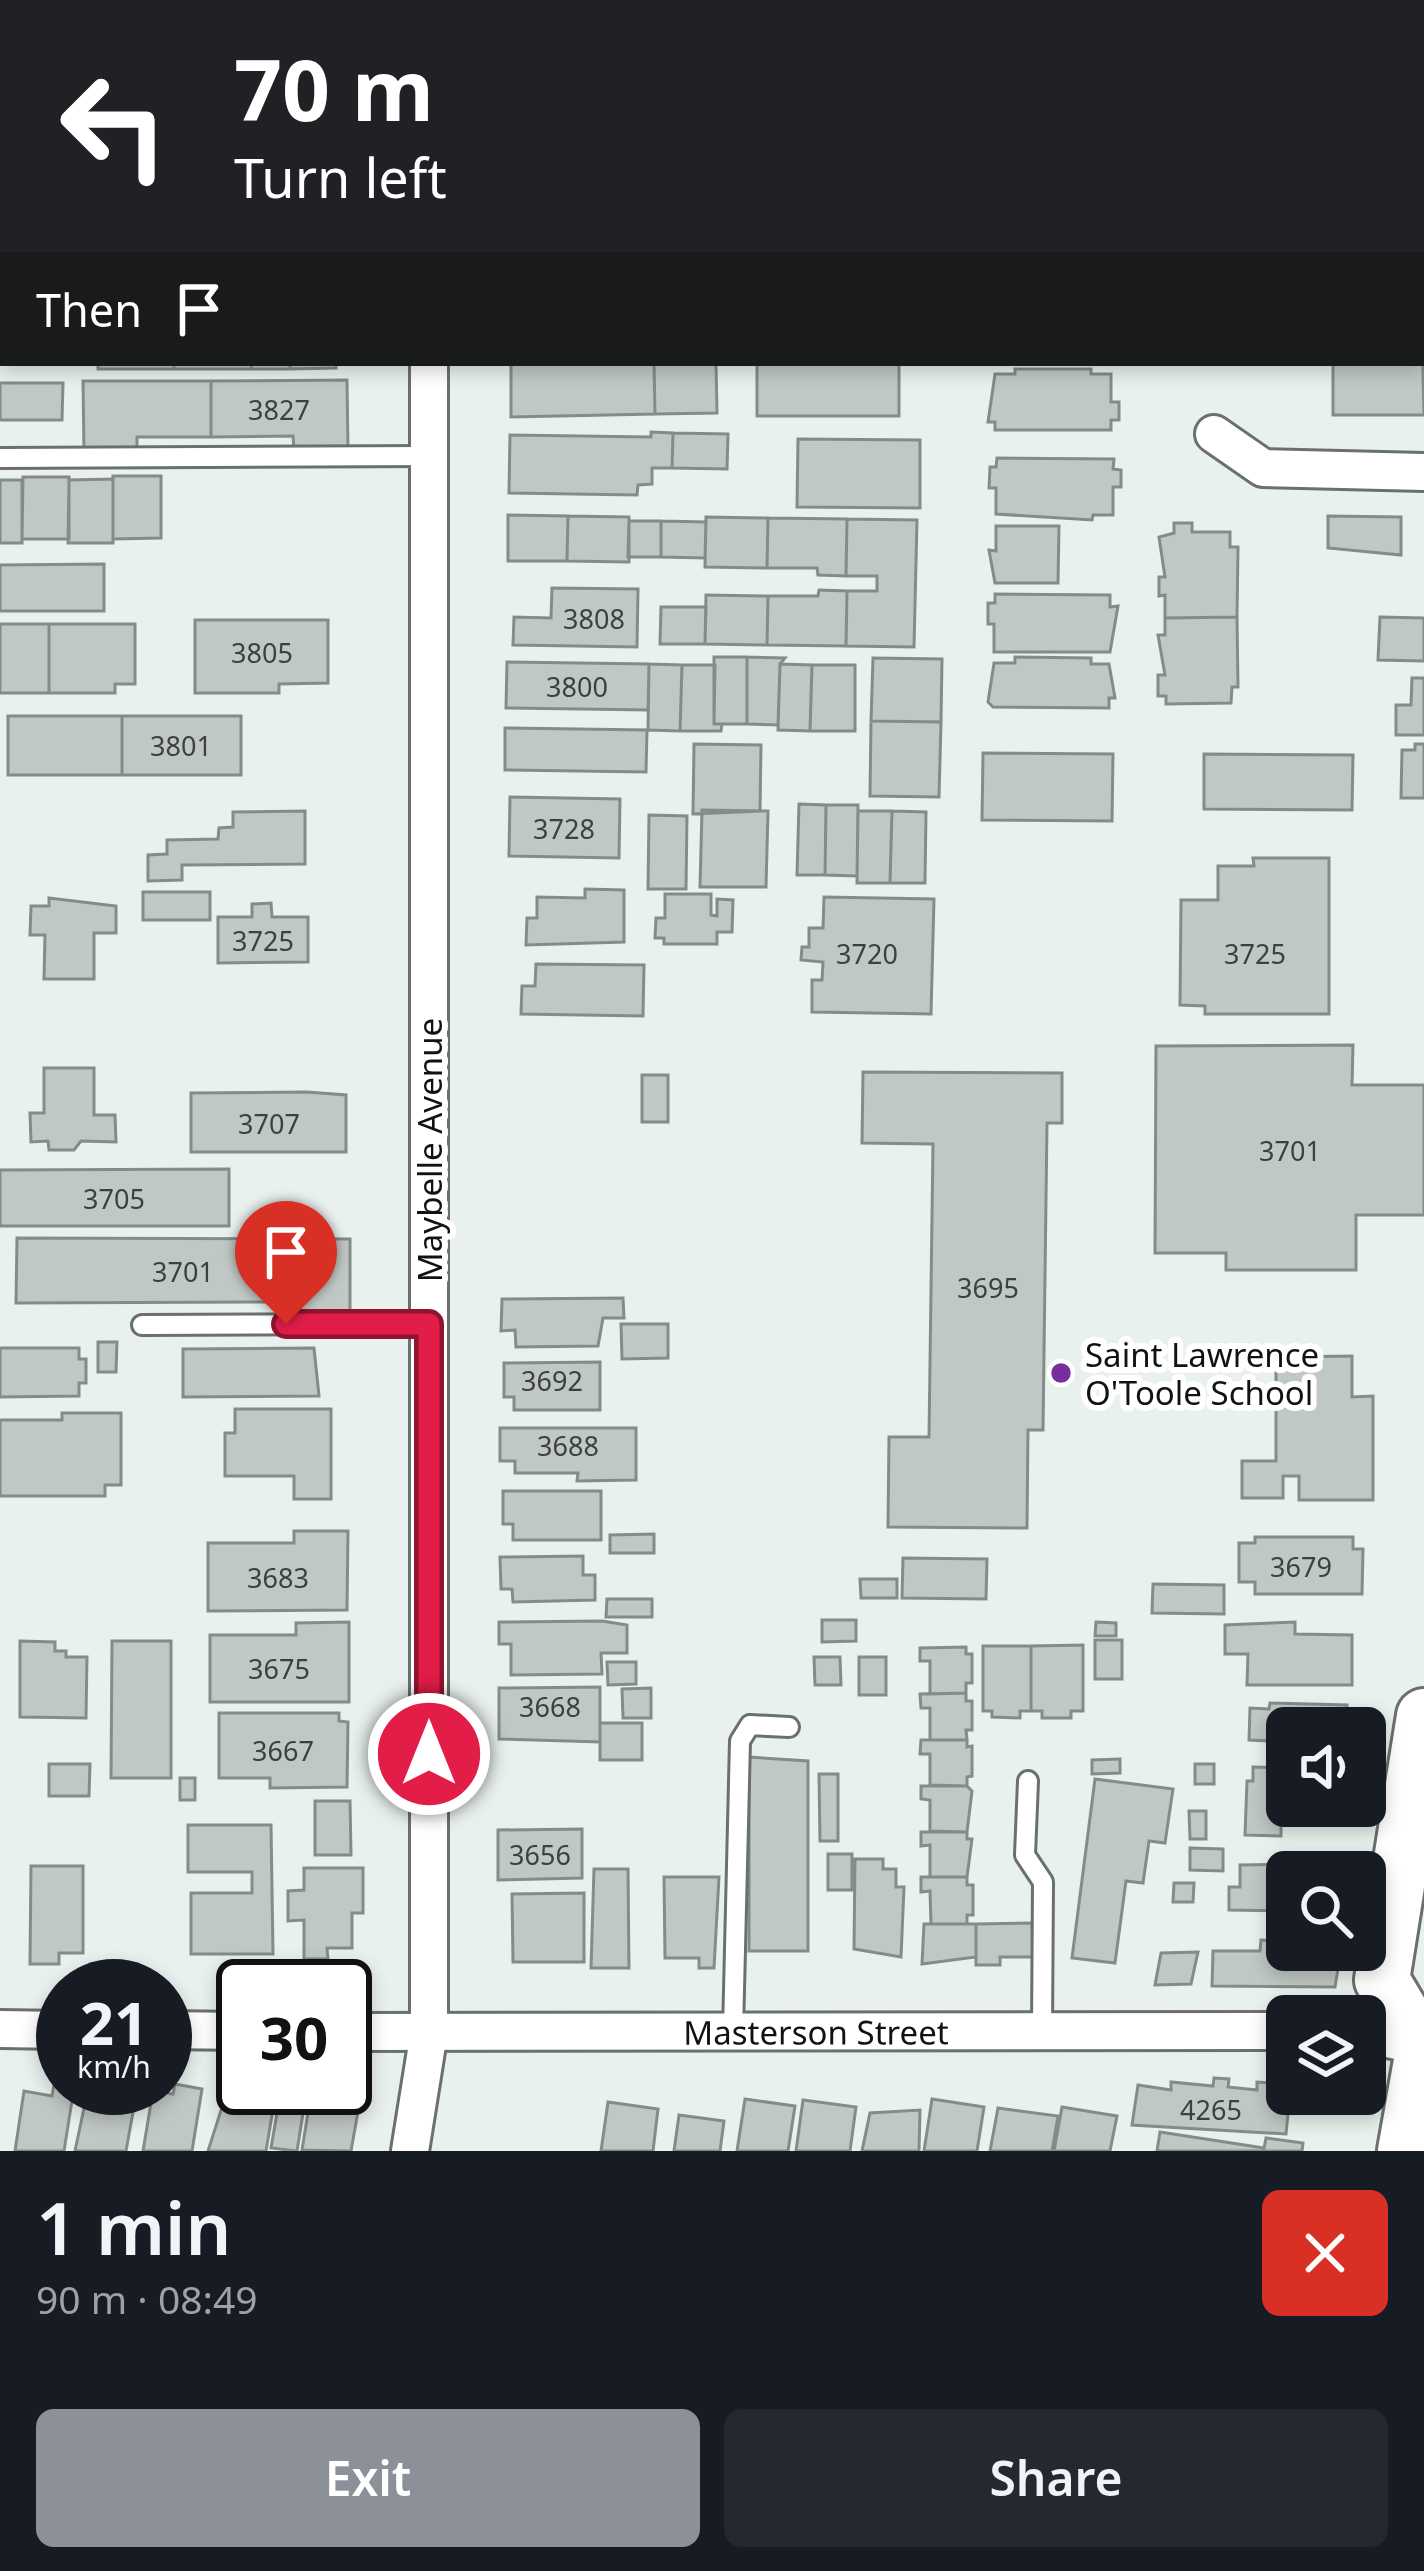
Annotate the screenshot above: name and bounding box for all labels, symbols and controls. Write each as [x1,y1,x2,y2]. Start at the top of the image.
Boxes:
text: 70 m [234,31,434,146]
icon: left [36,48,192,204]
text: Turn left [234,140,447,214]
icon: arrive [166,276,232,342]
text: Then [36,279,142,340]
house number: 3827 [248,391,310,428]
house number: 3808 [563,600,625,637]
house number: 3805 [231,634,293,671]
house number: 3800 [546,668,608,705]
house number: 3801 [150,727,212,764]
house number: 3728 [533,810,595,847]
house number: 3725 [232,922,294,959]
house number: 3720 [836,935,898,972]
house number: 3725 [1224,935,1286,972]
street label: Maybelle Avenue [407,1018,452,1282]
house number: 3707 [238,1105,300,1142]
house number: 3701 [1259,1132,1321,1169]
house number: 3705 [83,1180,145,1217]
pin [235,1201,337,1324]
icon: arrive [253,1219,319,1285]
house number: 3701 [152,1253,214,1290]
house number: 3695 [957,1269,1019,1306]
place label: Saint Lawrence O'Toole School [1085,1332,1319,1415]
marker: Saint Lawrence O'Toole School [1048,1360,1074,1386]
house number: 3692 [521,1362,583,1399]
house number: 3688 [537,1427,599,1464]
house number: 3679 [1270,1548,1332,1585]
house number: 3683 [247,1559,309,1596]
house number: 3675 [248,1650,310,1687]
house number: 3668 [519,1688,581,1725]
position arrow [366,1691,492,1817]
map controls [1266,1707,1386,2115]
button: sound [1266,1707,1386,1827]
house number: 3667 [252,1732,314,1769]
house number: 3656 [509,1836,571,1873]
button: search [1266,1851,1386,1971]
speed limit sign: 30 [216,1959,372,2115]
text: 21 [80,1981,148,2063]
button: layers [1266,1995,1386,2115]
street label: Masterson Street [683,2009,949,2054]
text: km/h [77,2046,151,2087]
house number: 4265 [1180,2091,1242,2128]
text: 1 min [36,2178,231,2276]
button: close [1262,2190,1388,2316]
text: 90 m · 08:49 [36,2272,258,2325]
button: Exit [36,2409,700,2547]
button: Share [724,2409,1388,2547]

